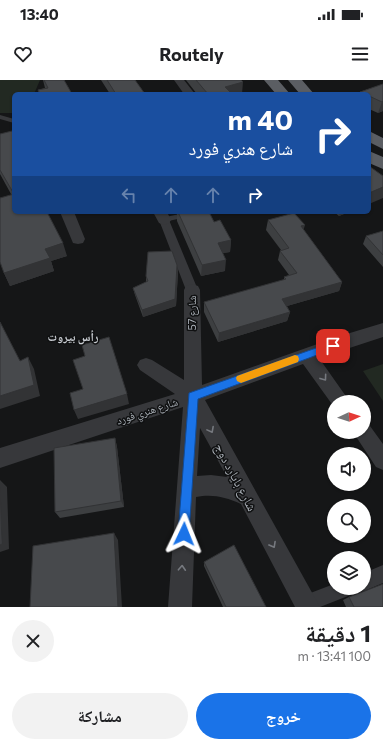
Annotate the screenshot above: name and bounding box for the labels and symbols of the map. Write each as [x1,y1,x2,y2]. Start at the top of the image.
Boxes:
street label: شارع 57 [185,295,199,331]
district label: رأس بيروت [48,329,99,345]
pin [316,329,350,363]
one-way arrow [319,374,326,381]
street label: شارع هنري فورد [115,394,180,429]
north arrow [327,395,371,439]
one-way arrow [207,426,214,434]
street label: شارع بايارد دوج [210,440,261,515]
position arrow [163,513,205,555]
one-way arrow [269,541,276,548]
one-way arrow [178,565,186,571]

